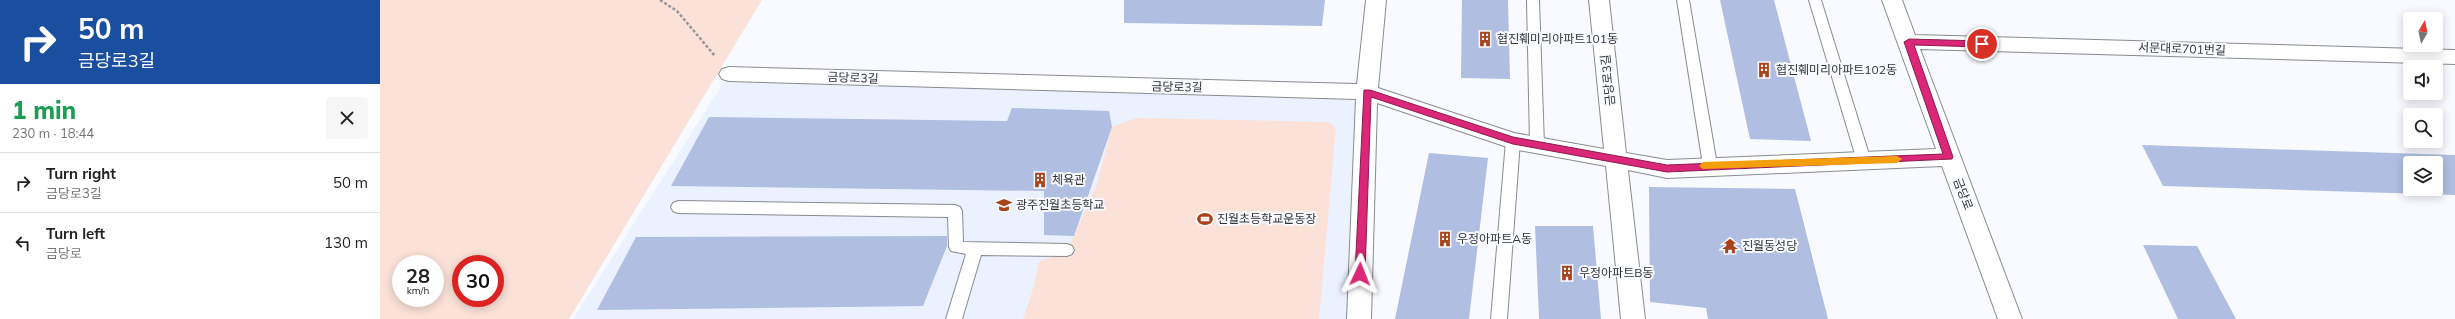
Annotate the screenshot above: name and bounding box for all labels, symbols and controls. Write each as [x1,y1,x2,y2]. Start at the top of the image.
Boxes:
text: 50 m [78,11,144,46]
north arrow [2403,12,2443,52]
map controls [2403,12,2443,196]
icon: right [12,16,64,68]
pin [1965,27,1999,61]
building icon: 협진훼미리아파트101동 [1476,30,1494,48]
place label: 협진훼미리아파트101동 [1497,31,1618,46]
icon: arrive [1971,33,1993,55]
street label: 서문대로701번길 [2138,39,2226,58]
text: 금당로3길 [78,49,155,72]
street label: 금당로3길 [1597,54,1618,106]
button: sound [2403,60,2443,100]
building icon: 협진훼미리아파트102동 [1755,61,1773,79]
place label: 협진훼미리아파트102동 [1776,62,1897,77]
street label: 금당로3길 [827,69,879,86]
street label: 금당로3길 [1151,79,1203,94]
text: 1 min [12,95,76,125]
button: close [326,97,368,139]
button: search [2403,108,2443,148]
text: 230 m · 18:44 [12,125,94,141]
button: layers [2403,156,2443,196]
text: Turn right [46,164,116,183]
building icon: 체육관 [1031,171,1049,189]
icon: right [12,172,34,194]
place label: 체육관 [1052,172,1085,187]
text: 50 m [333,173,368,192]
street label: 금당로 [1951,176,1976,212]
text: 금당로3길 [46,185,102,201]
school or university icon: 광주진월초등학교 [995,196,1013,214]
place label: 광주진월초등학교 [1016,197,1104,212]
sports icon: 진월초등학교운동장 [1196,210,1214,228]
place label: 진월초등학교운동장 [1217,211,1316,226]
text: Turn left [46,224,105,243]
building icon: 우정아파트A동 [1436,230,1454,248]
place label: 우정아파트A동 [1457,231,1532,246]
icon: left [12,232,34,254]
text: 130 m [324,233,368,252]
temple icon: 진월동성당 [1721,237,1739,255]
place label: 진월동성당 [1742,238,1797,253]
text: 금당로 [46,245,82,261]
position arrow [1339,253,1381,295]
speed limit sign: 30 [452,255,504,307]
text: 28 [406,263,430,288]
building icon: 우정아파트B동 [1558,264,1576,282]
place label: 우정아파트B동 [1579,265,1653,280]
text: km/h [407,284,429,297]

